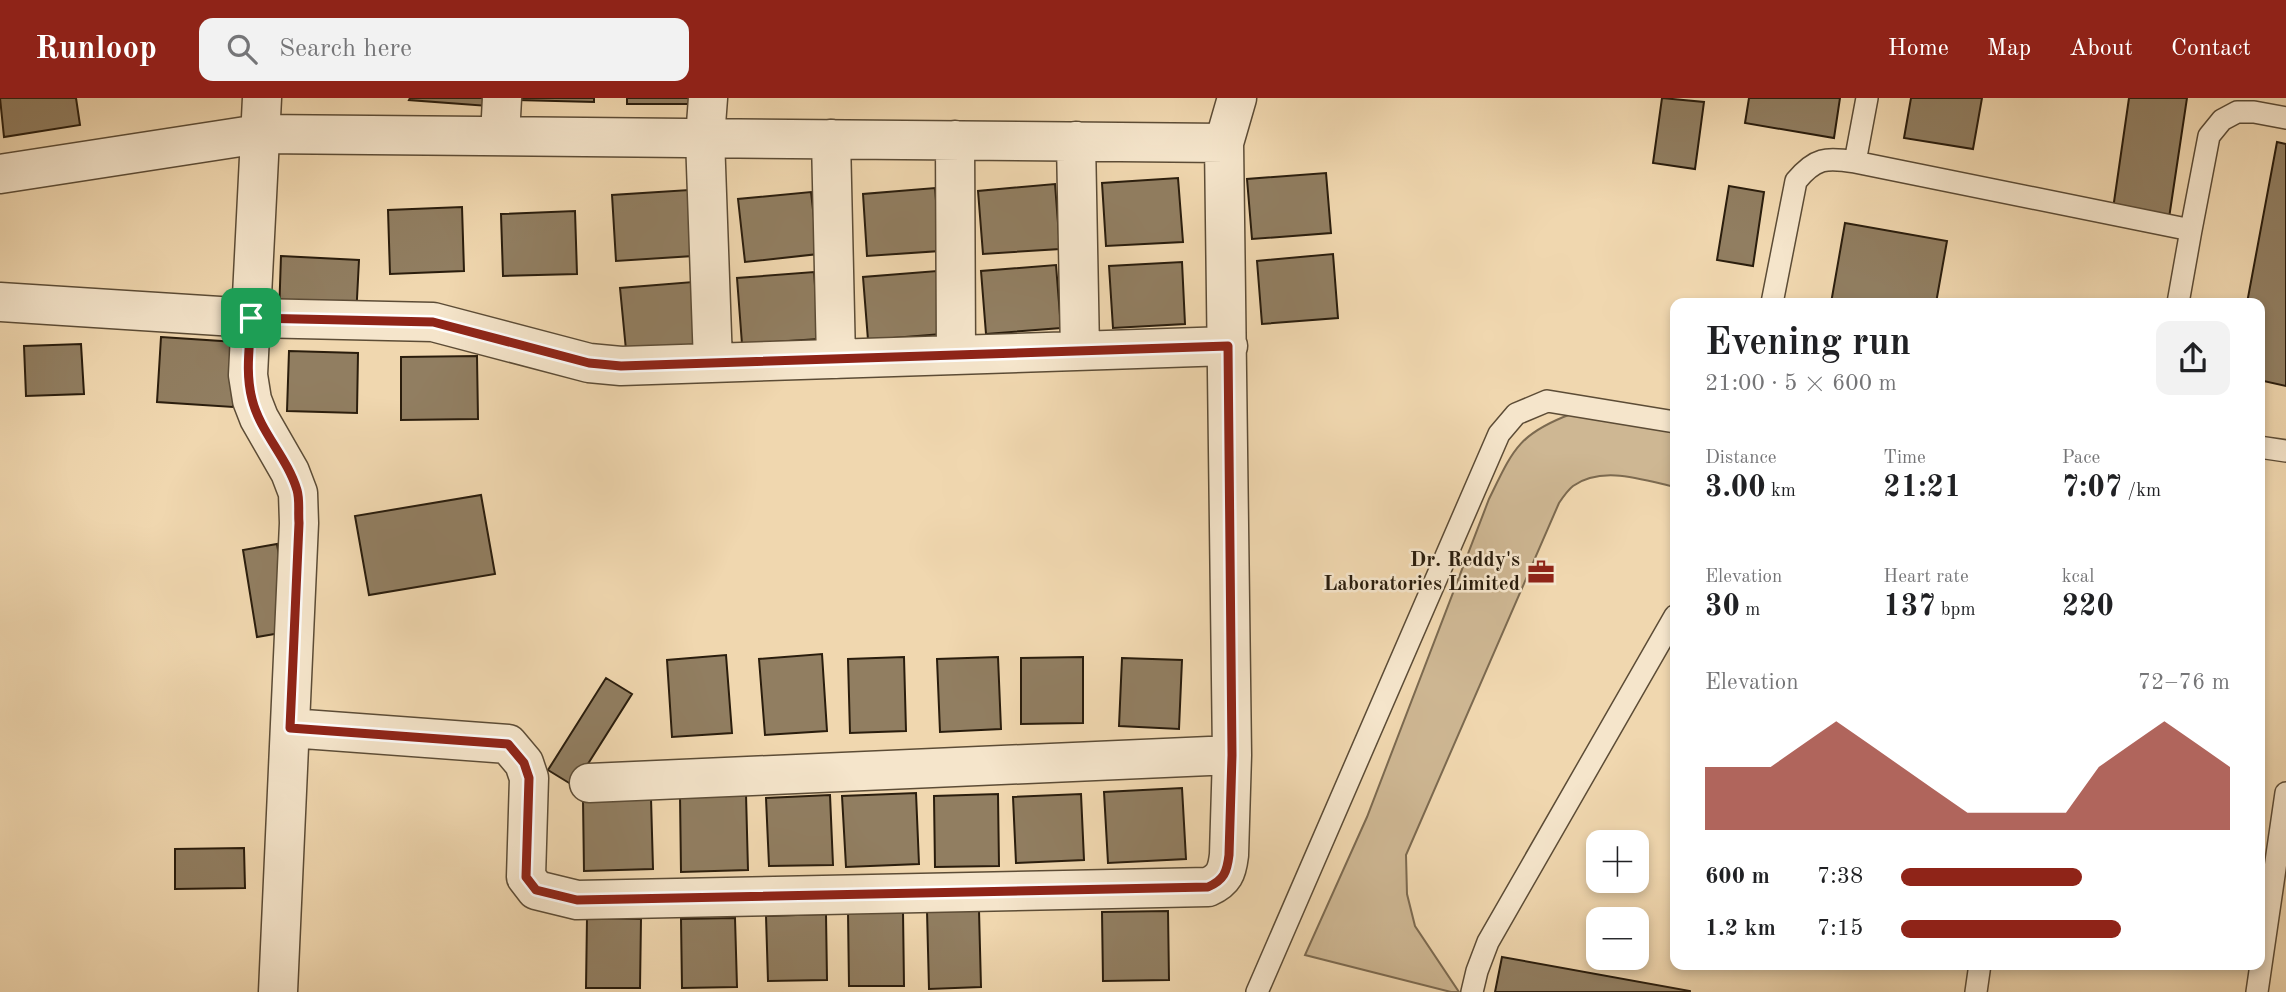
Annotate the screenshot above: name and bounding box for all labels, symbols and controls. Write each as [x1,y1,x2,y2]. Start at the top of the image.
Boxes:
search box [199,18,689,81]
icon: search [223,30,261,68]
text: Runloop [35,33,157,66]
text: Search here [279,36,412,62]
text: Home [1888,37,1949,61]
text: Map [1987,37,2031,61]
text: About [2069,37,2133,61]
text: Contact [2171,37,2251,61]
pin [221,288,281,348]
icon: arrive [232,299,270,337]
button: share [2156,321,2230,395]
text: Evening run [1705,325,1911,363]
text: 21:00 · 5 × 600 m [1705,372,1897,395]
text: Distance [1705,449,1777,468]
text: Time [1883,449,1926,468]
text: Pace [2062,449,2100,468]
text: 3.00 [1705,473,1766,503]
text: 21:21 [1883,473,1961,503]
text: 7:07 [2062,473,2122,503]
text: km [1766,482,1796,501]
text: /km [2122,482,2161,501]
place label: Dr. Reddy's Laboratories Limited [1323,550,1520,595]
office icon: Dr. Reddy's Laboratories Limited [1526,557,1556,587]
text: Elevation [1705,568,1782,587]
text: Heart rate [1883,568,1969,587]
text: kcal [2062,568,2094,587]
text: 30 [1705,592,1740,622]
text: 137 [1883,592,1936,622]
text: 220 [2062,592,2114,622]
text: m [1740,601,1760,620]
text: bpm [1936,601,1976,620]
text: Elevation [1705,671,1799,694]
text: 72–76 m [2138,671,2230,694]
map controls [1586,830,1649,970]
button: + [1586,830,1649,893]
text: 600 m [1705,865,1770,888]
text: 7:38 [1817,865,1863,888]
button: − [1586,907,1649,970]
text: 1.2 km [1705,917,1776,940]
text: 7:15 [1817,917,1863,940]

